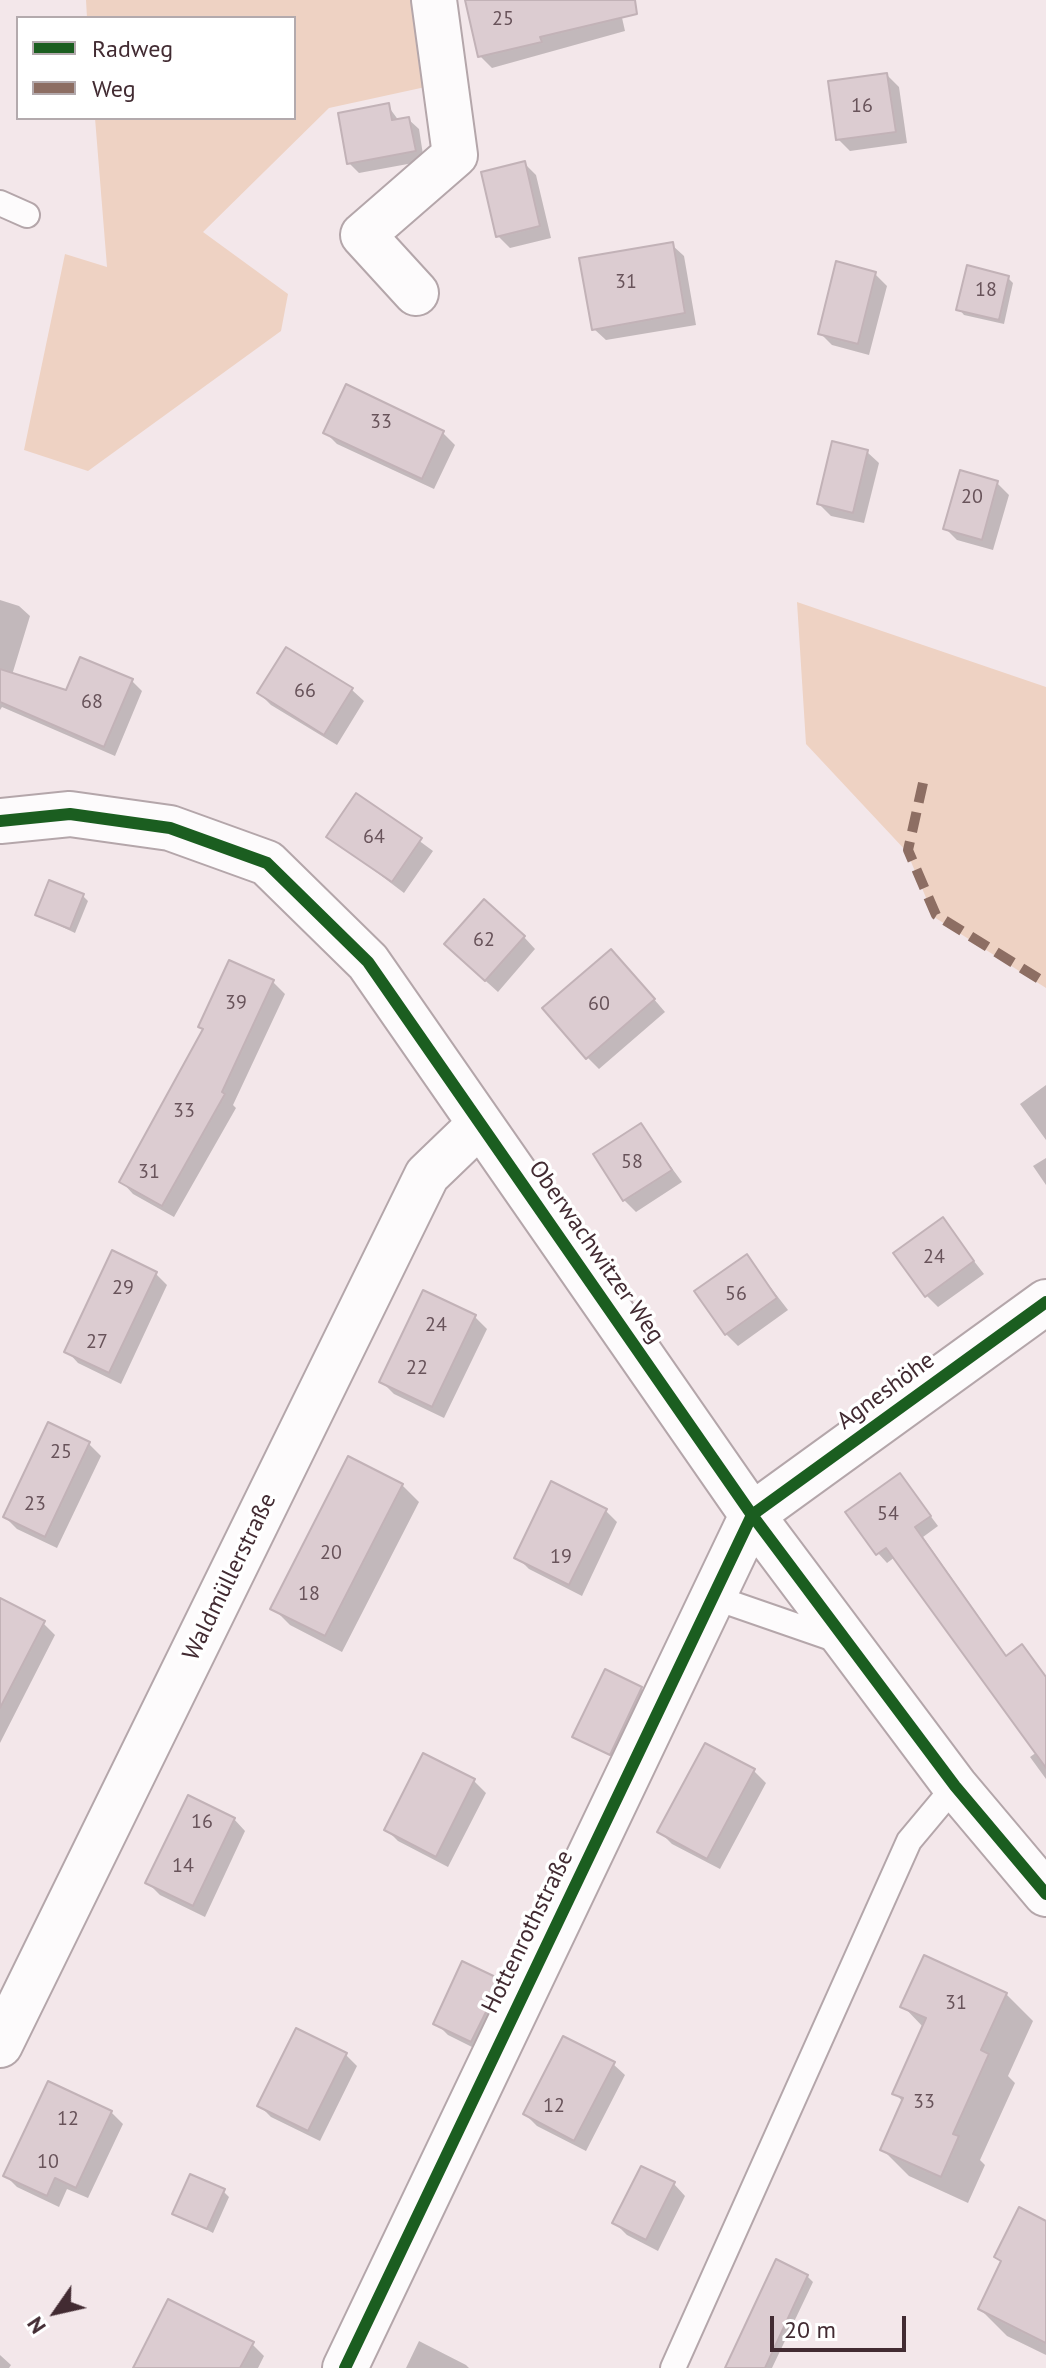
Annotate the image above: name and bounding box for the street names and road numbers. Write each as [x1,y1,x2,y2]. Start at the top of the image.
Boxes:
street label: Oberwachwitzer Weg [522,1155,670,1349]
street label: Agneshöhe [832,1346,940,1436]
street label: Waldmüllerstraße [177,1489,283,1665]
street label: Hottenrothstraße [476,1846,580,2018]

